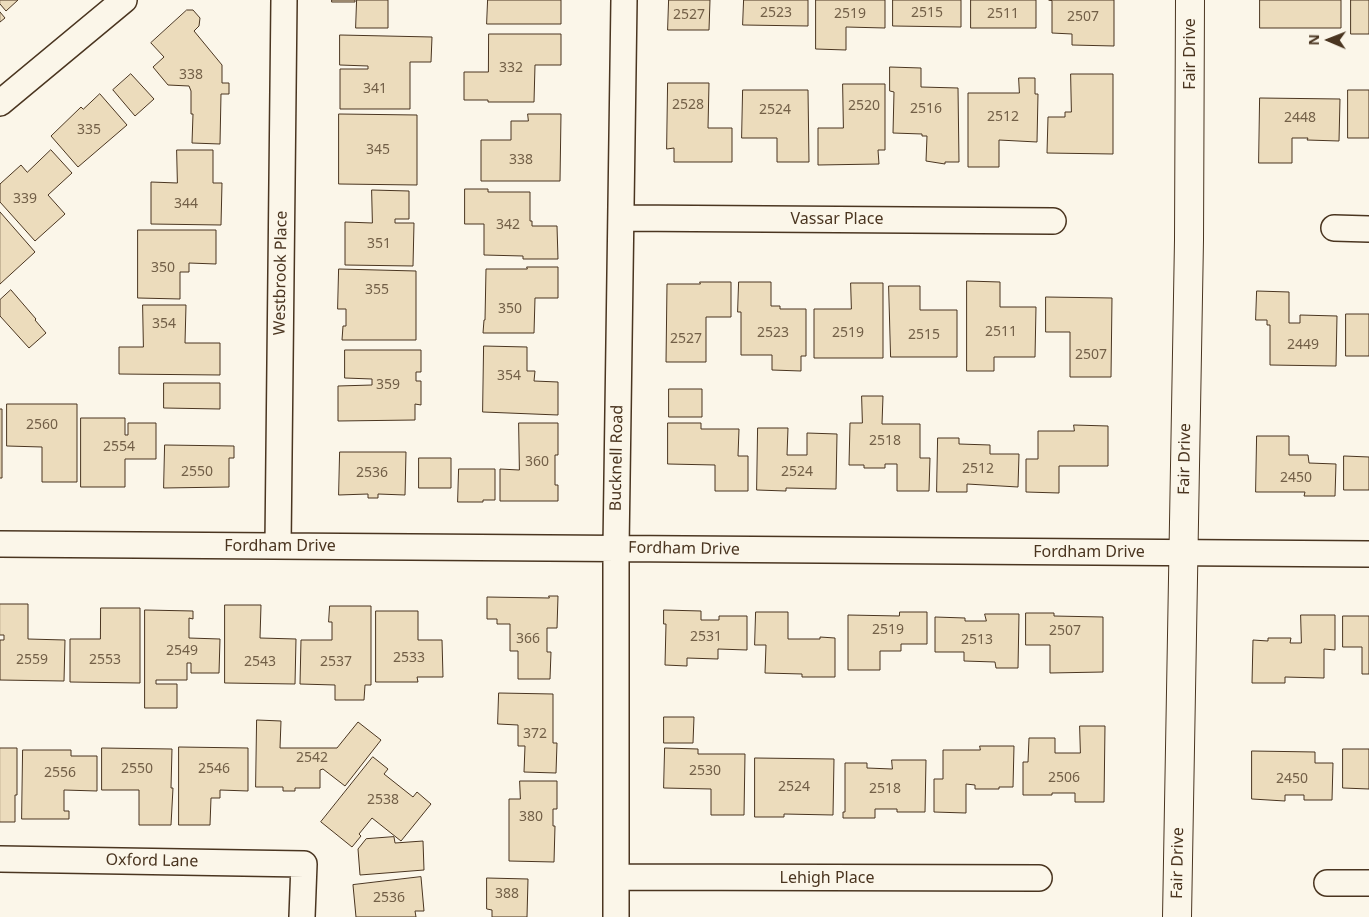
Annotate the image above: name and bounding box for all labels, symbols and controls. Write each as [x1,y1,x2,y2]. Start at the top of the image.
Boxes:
house number: 2523 [760,5,792,21]
house number: 2515 [911,5,943,21]
house number: 2519 [834,6,866,22]
house number: 2511 [987,6,1019,22]
house number: 2527 [673,7,705,23]
house number: 2507 [1067,9,1099,25]
north arrow [1304,15,1354,65]
street label: Fair Drive [1180,18,1200,90]
text: N [1304,34,1323,46]
house number: 332 [499,60,523,76]
house number: 338 [179,67,203,83]
house number: 341 [363,81,387,97]
house number: 2528 [672,97,704,113]
house number: 2520 [848,98,880,114]
house number: 2516 [910,101,942,117]
house number: 2524 [759,102,791,118]
house number: 2512 [987,109,1019,125]
house number: 2448 [1284,110,1316,126]
house number: 335 [77,122,101,138]
house number: 345 [366,142,390,158]
house number: 338 [509,152,533,168]
house number: 339 [13,191,37,207]
house number: 344 [174,196,198,212]
street label: Vassar Place [791,209,883,229]
street label: Westbrook Place [270,210,292,336]
house number: 342 [496,217,520,233]
house number: 351 [367,236,391,252]
house number: 350 [151,260,175,276]
house number: 355 [365,282,389,298]
house number: 350 [498,301,522,317]
house number: 354 [152,316,176,332]
house number: 2511 [985,324,1017,340]
house number: 2523 [757,325,789,341]
house number: 2519 [832,325,864,341]
house number: 2515 [908,327,940,343]
house number: 2527 [670,331,702,347]
house number: 2449 [1287,337,1319,353]
house number: 2507 [1075,347,1107,363]
house number: 354 [497,368,521,384]
house number: 359 [376,377,400,393]
street label: Bucknell Road [606,405,628,511]
house number: 2560 [26,417,58,433]
street label: Fair Drive [1175,423,1195,495]
house number: 2518 [869,433,901,449]
house number: 2554 [103,439,135,455]
house number: 360 [525,454,549,470]
house number: 2512 [962,461,994,477]
house number: 2550 [181,464,213,480]
house number: 2524 [781,464,813,480]
house number: 2536 [356,465,388,481]
house number: 2450 [1280,470,1312,486]
street label: Fordham Drive [224,536,336,556]
street label: Fordham Drive [628,538,740,560]
street label: Fordham Drive [1033,542,1145,562]
house number: 2519 [872,622,904,638]
house number: 2507 [1049,623,1081,639]
house number: 2531 [690,629,722,645]
house number: 366 [516,631,540,647]
house number: 2513 [961,632,993,648]
house number: 2549 [166,643,198,659]
house number: 2533 [393,650,425,666]
house number: 2559 [16,652,48,668]
house number: 2553 [89,652,121,668]
house number: 2543 [244,654,276,670]
house number: 2537 [320,654,352,670]
house number: 372 [523,726,547,742]
house number: 2542 [296,750,328,766]
house number: 2550 [121,761,153,777]
house number: 2546 [198,761,230,777]
house number: 2530 [689,763,721,779]
house number: 2556 [44,765,76,781]
house number: 2506 [1048,770,1080,786]
house number: 2450 [1276,771,1308,787]
house number: 2524 [778,779,810,795]
house number: 2518 [869,781,901,797]
house number: 2538 [367,792,399,808]
house number: 380 [519,809,543,825]
street label: Fair Drive [1168,827,1188,899]
street label: Oxford Lane [105,851,199,871]
street label: Lehigh Place [780,868,874,888]
house number: 388 [495,886,519,902]
house number: 2536 [373,890,405,906]

